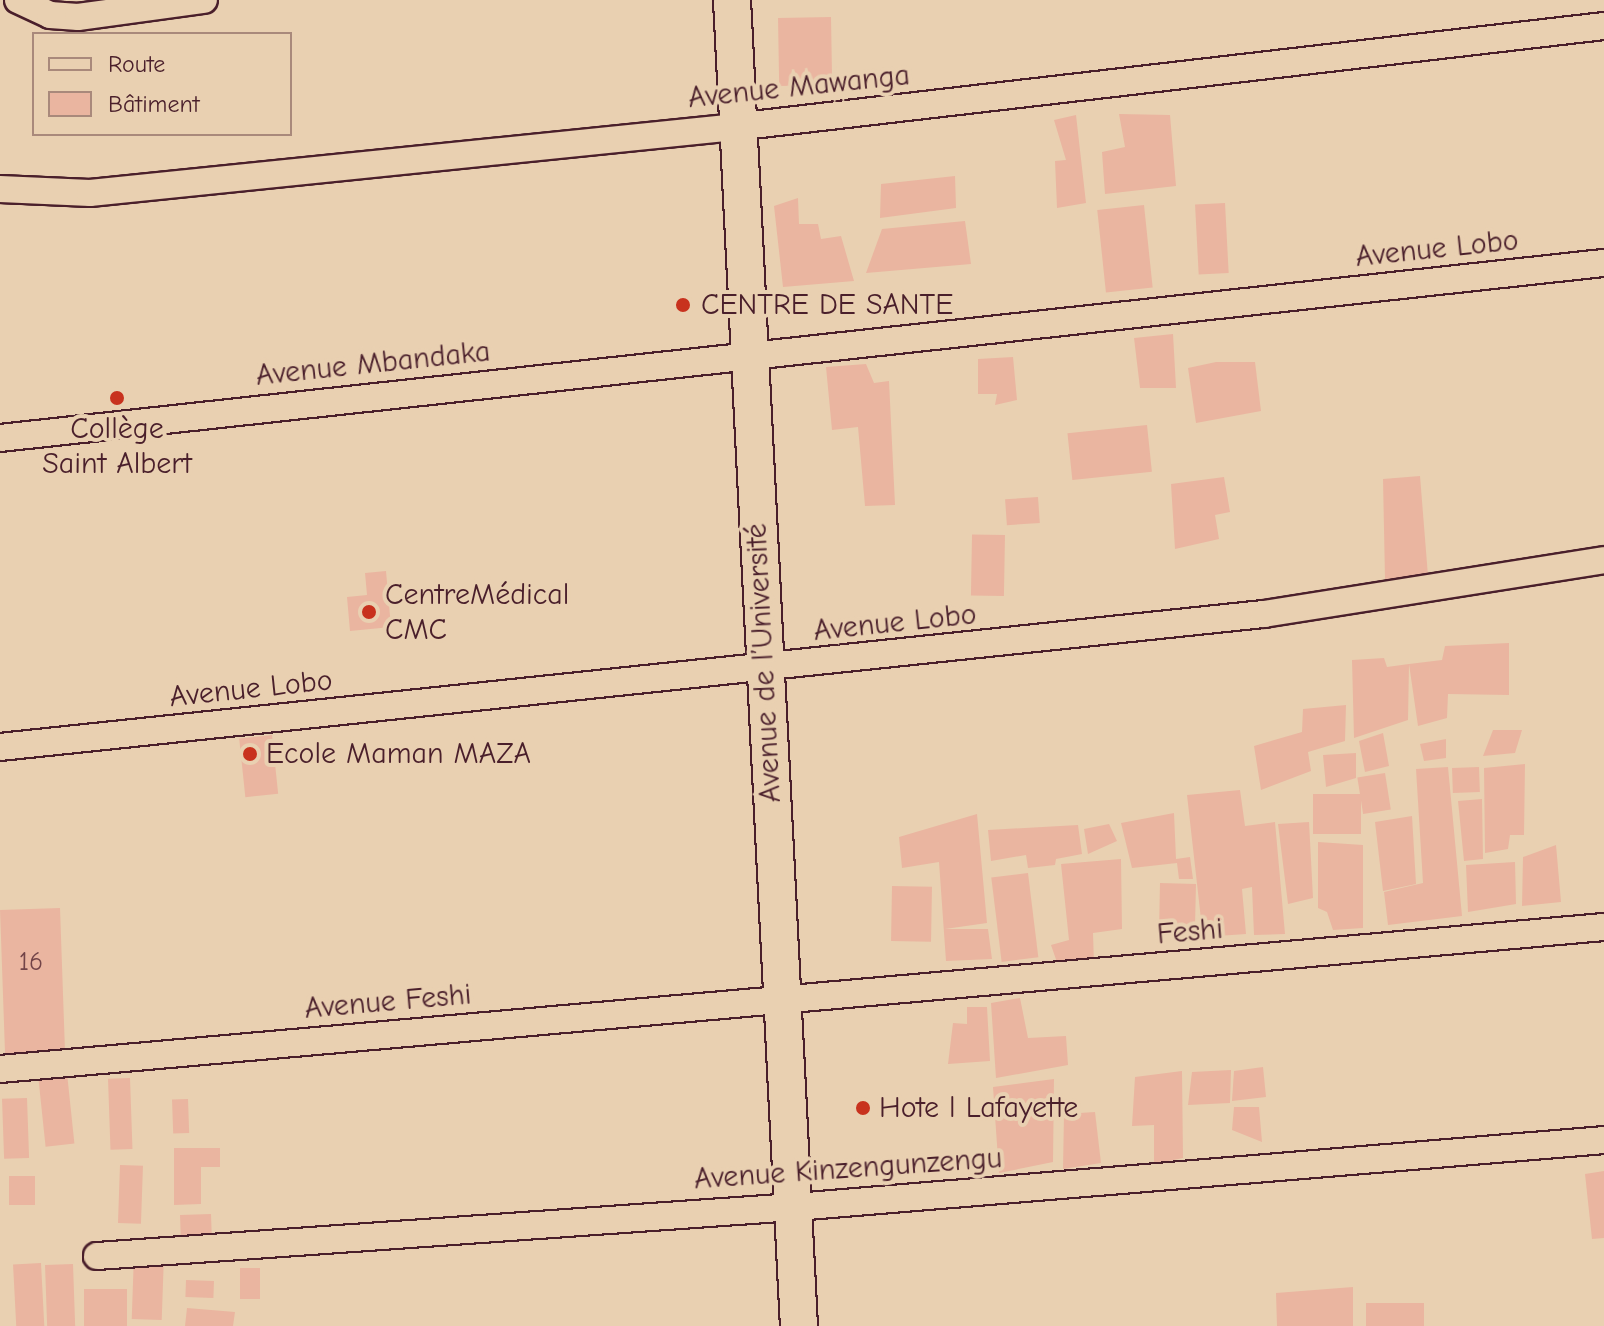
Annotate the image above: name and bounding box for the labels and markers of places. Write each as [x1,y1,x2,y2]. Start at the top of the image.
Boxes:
place label: CENTRE DE SANTE [701,287,953,323]
marker: CENTRE DE SANTE [672,294,694,316]
marker: Collège Saint Albert [108,389,126,407]
place label: Collège Saint Albert [42,411,192,482]
place label: CentreMédical CMC [385,577,569,648]
marker: CentreMédical CMC [360,603,378,621]
place label: Ecole Maman MAZA [266,736,531,772]
marker: Ecole Maman MAZA [241,745,259,763]
place label: Hote l Lafayette [879,1090,1078,1126]
marker: Hote l Lafayette [854,1099,872,1117]

